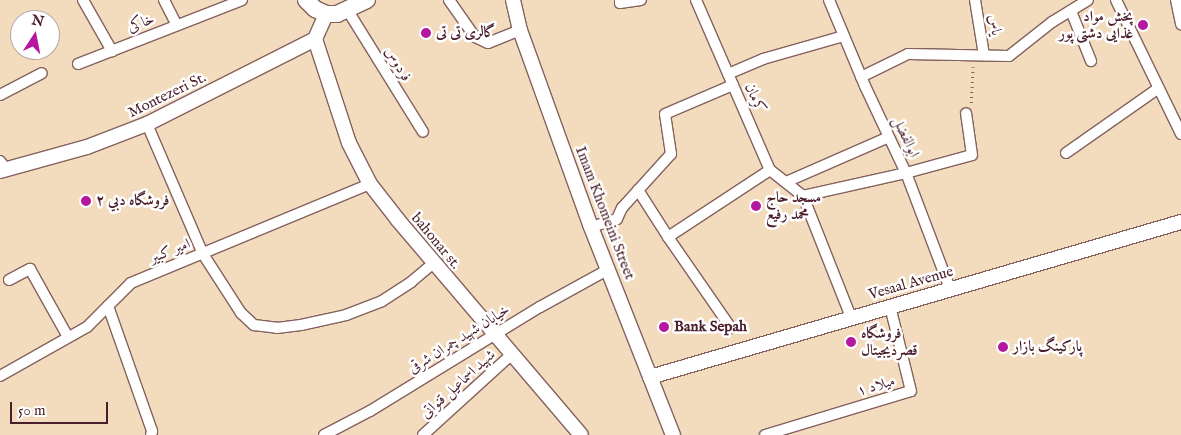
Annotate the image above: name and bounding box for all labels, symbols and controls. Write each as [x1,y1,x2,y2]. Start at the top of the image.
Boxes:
place label: پخش مواد غذایی دشتی پور [1059,7,1133,42]
north arrow [10,10,60,60]
street label: خاکی [125,10,157,36]
text: N [30,11,45,31]
street label: یاس [984,13,1006,37]
marker: پخش مواد غذایی دشتی پور [1137,19,1149,31]
place label: گالری تی تی [436,24,495,42]
marker: گالری تی تی [420,27,432,39]
street label: فردوس [381,43,415,85]
street label: Montezeri St. [125,68,209,122]
street label: کرمان [741,80,769,116]
street label: ابوالفضل [889,114,923,160]
street label: Imam Khomeini Street [571,144,639,282]
place label: مسجد حاج محمد رفیع [766,188,821,223]
place label: فروشگاه دبي ٢ [96,192,169,210]
marker: فروشگاه دبي ٢ [80,195,92,207]
marker: مسجد حاج محمد رفیع [750,200,762,212]
street label: bahonar st. [407,209,465,273]
street label: امیر کبیر [147,235,193,267]
street label: Vesaal Avenue [867,262,955,304]
street label: خیابان شهید چمران شرقی [405,301,513,377]
place label: Bank Sepah [674,318,747,336]
marker: Bank Sepah [658,321,670,333]
place label: فروشگاه قصردیجیتال [861,324,918,359]
marker: فروشگاه قصردیجیتال [845,336,857,348]
place label: پارکینگ بازار [1013,338,1082,356]
marker: پارکینگ بازار [997,341,1009,353]
street label: شهید اسماعیل قنواتی [417,346,499,422]
street label: میلاد ۱ [855,372,897,400]
scale bar [12,392,110,424]
text: 50 m [18,401,46,420]

